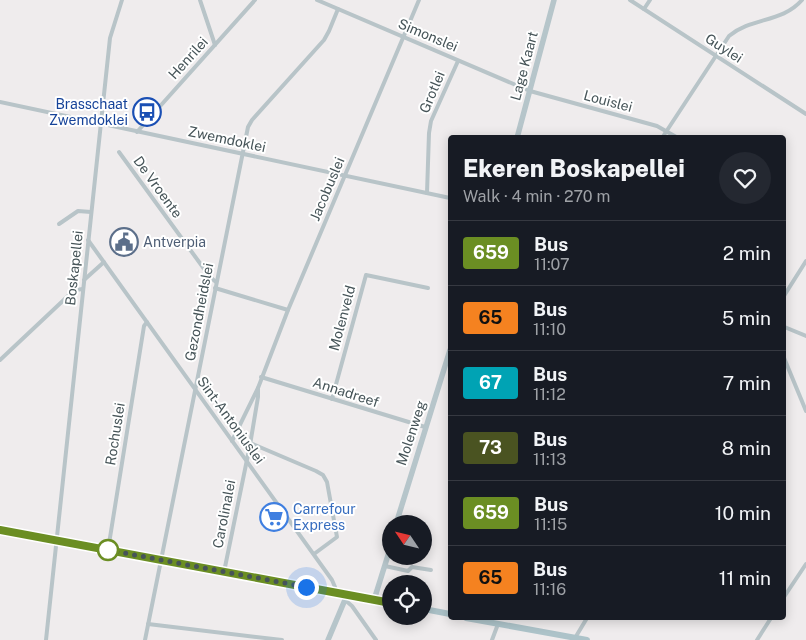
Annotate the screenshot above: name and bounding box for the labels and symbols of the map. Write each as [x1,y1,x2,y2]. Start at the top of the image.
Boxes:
street label: Simonslei [396,15,460,55]
street label: Lage Kaart [507,30,541,102]
street label: Guylei [702,30,746,66]
street label: Henrilei [165,34,211,82]
street label: Grotlei [416,69,448,115]
street label: Louislei [582,87,634,115]
place label: Brasschaat Zwemdoklei [49,96,128,128]
bus stop icon: Brasschaat Zwemdoklei [132,97,162,127]
street label: Zwemdoklei [187,123,267,155]
street label: De Vroente [130,153,186,221]
street label: Jacobuslei [306,155,348,223]
public building icon: Antverpia [109,227,139,257]
street label: Boskapellei [62,230,86,306]
place label: Antverpia [143,234,206,250]
street label: Gezondheidslei [182,262,216,362]
street label: Molenveld [326,284,358,352]
street label: Sint-Antoniuslei [194,373,268,467]
street label: Annadreef [311,374,382,410]
street label: Molenweg [393,398,429,467]
street label: Rochuslei [102,402,128,466]
street label: Carolinalei [210,478,238,550]
place label: Carrefour Express [293,501,356,533]
supermarket icon: Carrefour Express [259,502,289,532]
north arrow [382,515,432,565]
unlabelled marker [97,539,119,561]
your location [294,575,319,600]

